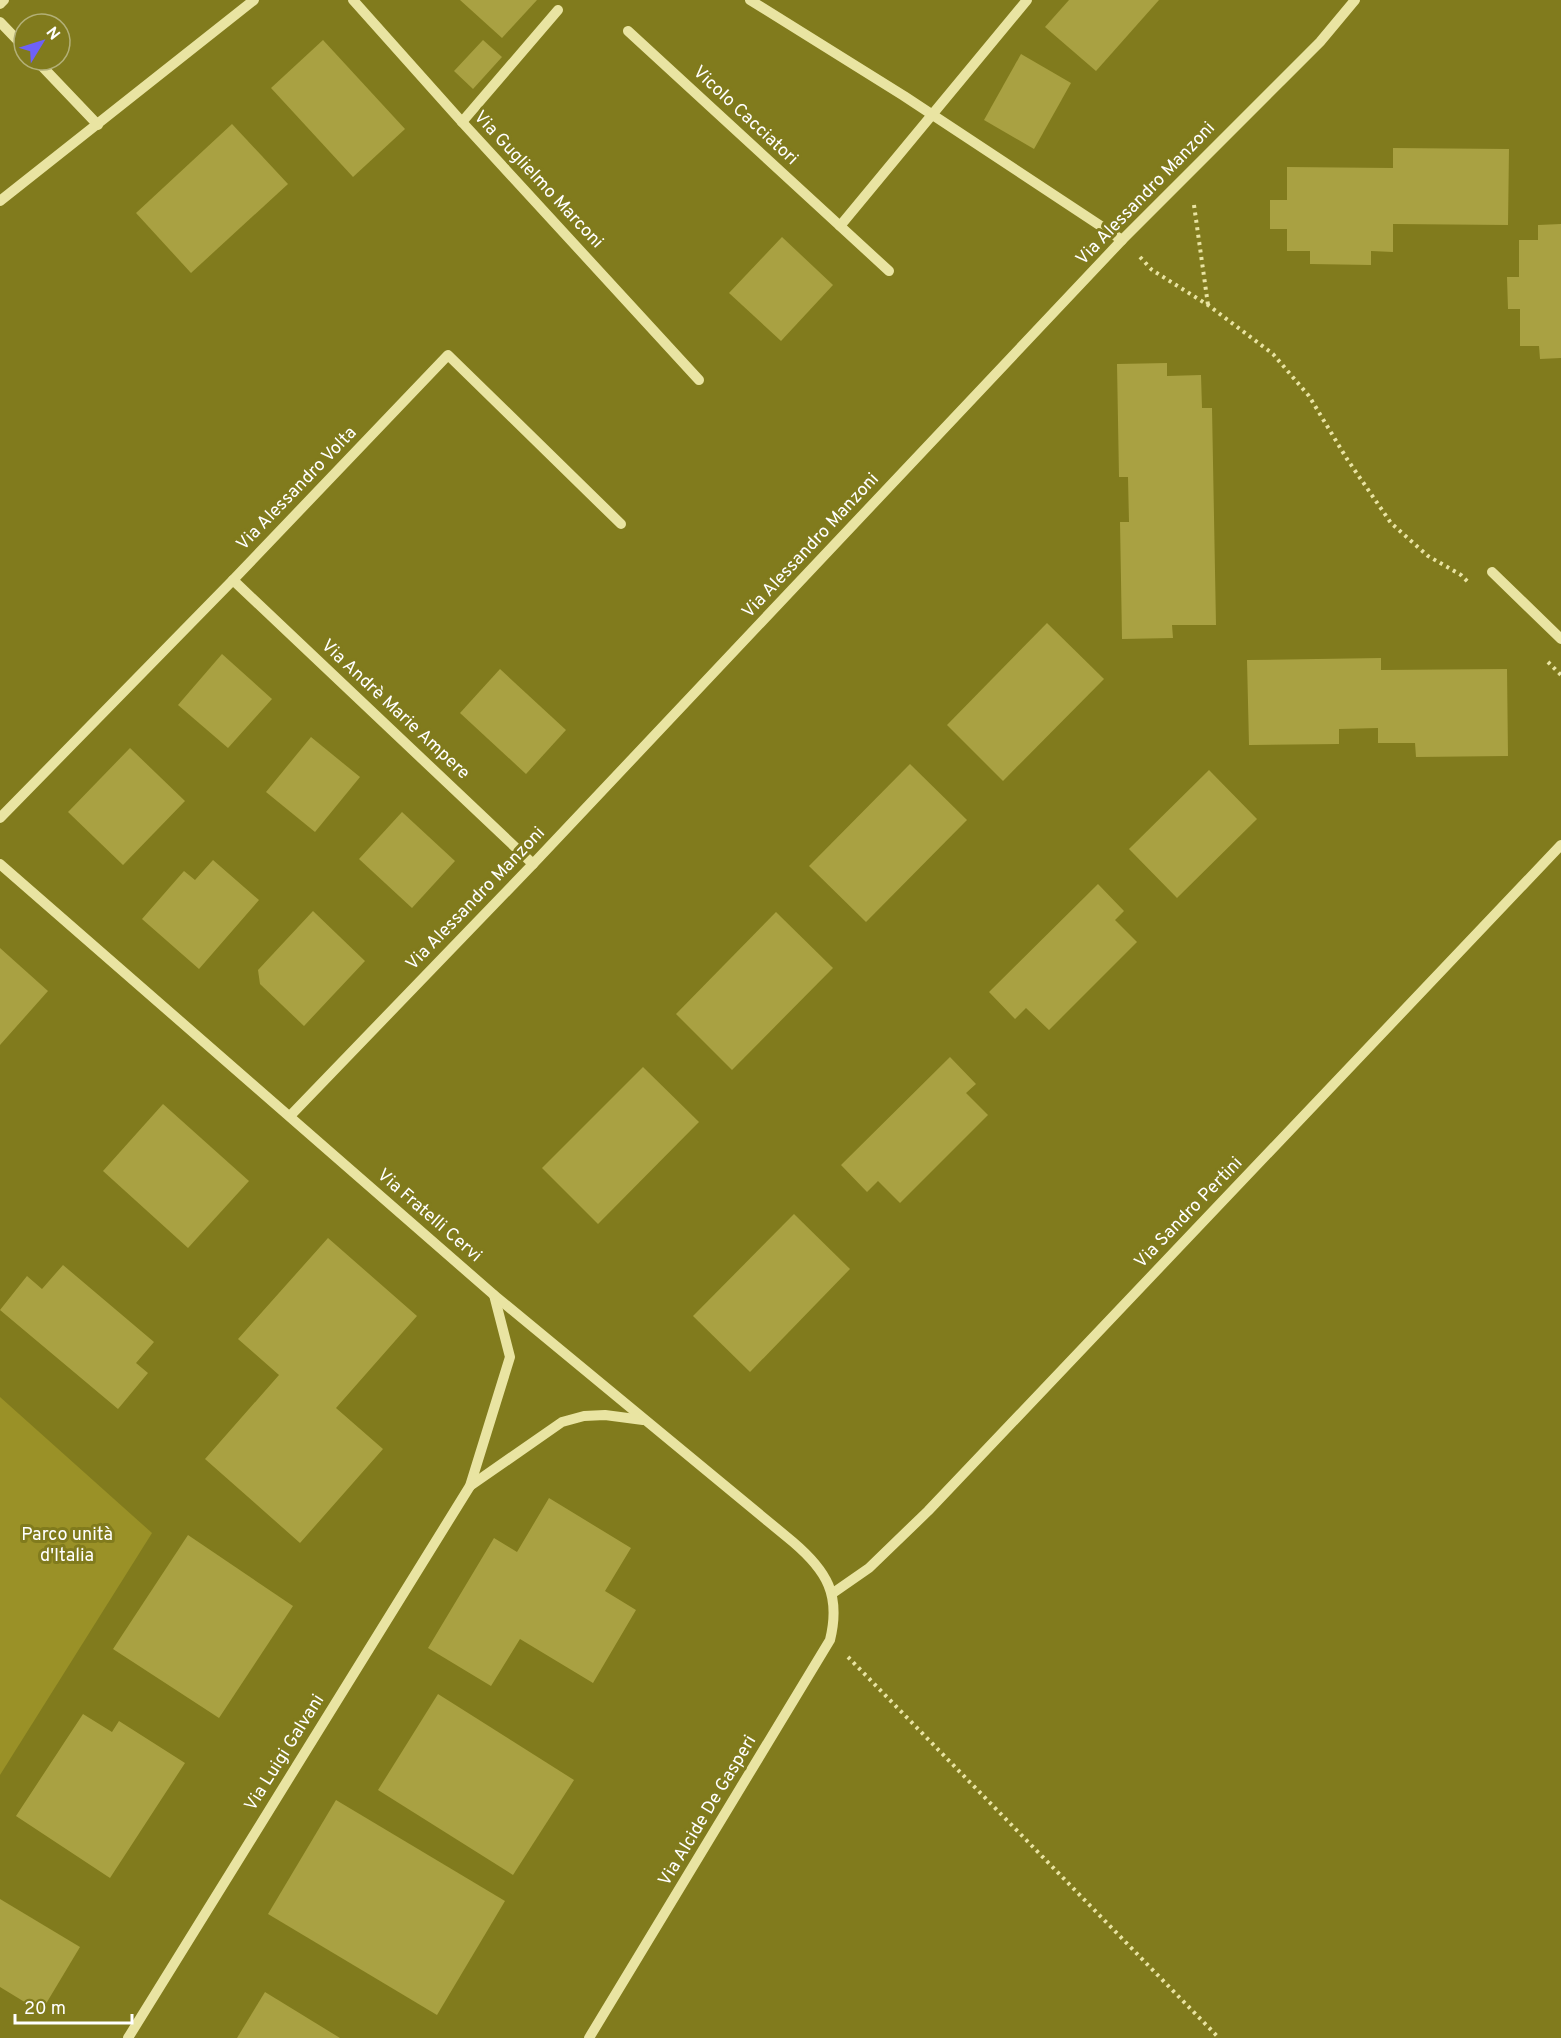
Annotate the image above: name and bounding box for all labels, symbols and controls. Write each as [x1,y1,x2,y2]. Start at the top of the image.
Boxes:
north arrow [12,12,72,72]
text: N [41,23,64,45]
street label: Vicolo Cacciatori [687,61,803,171]
street label: Via Guglielmo Marconi [468,106,608,254]
street label: Via Alessandro Manzoni [1071,117,1221,271]
street label: Via Alessandro Volta [232,422,362,556]
street label: Via Alessandro Manzoni [738,468,884,624]
street label: Via Andrè Marie Ampere [316,635,474,785]
street label: Via Alessandro Manzoni [401,822,551,976]
street label: Via Sandro Pertini [1130,1152,1248,1274]
street label: Via Fratelli Cervi [372,1164,486,1268]
park label: Parco unità d'Italia [21,1524,113,1568]
street label: Via Luigi Galvani [240,1690,330,1816]
street label: Via Alcide De Gasperi [654,1731,762,1891]
scale bar [15,1987,132,2025]
text: 20 m [24,1998,66,2021]

